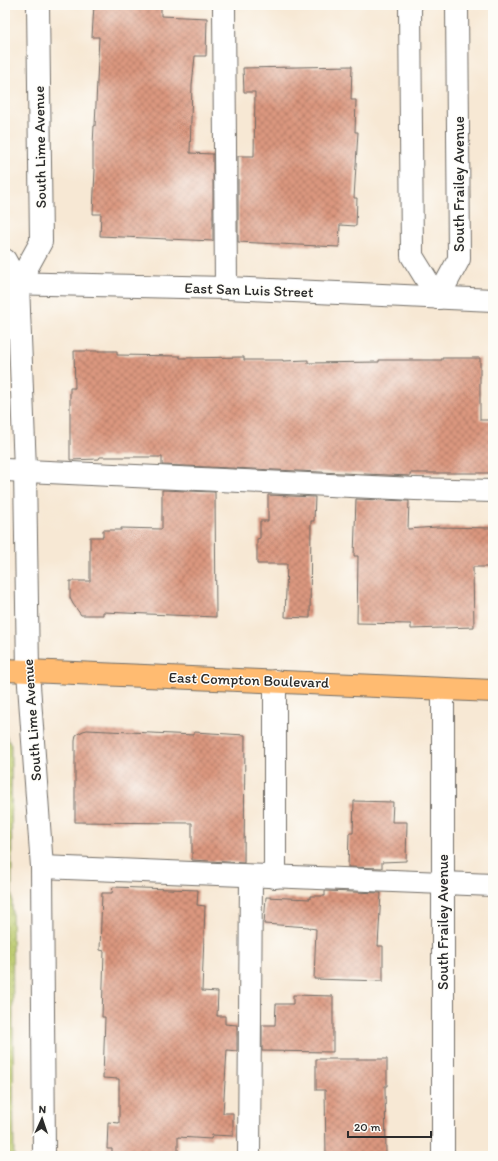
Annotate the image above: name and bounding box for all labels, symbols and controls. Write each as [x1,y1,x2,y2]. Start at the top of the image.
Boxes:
street label: South Lime Avenue [30,86,50,208]
street label: South Frailey Avenue [450,116,468,252]
street label: East San Luis Street [184,279,314,301]
street label: South Lime Avenue [19,658,45,782]
street label: East Compton Boulevard [168,668,330,692]
street label: South Frailey Avenue [434,854,452,990]
north arrow [22,1099,62,1139]
text: N [38,1103,47,1116]
scale bar [348,1113,431,1139]
text: 20 m [354,1120,381,1134]

